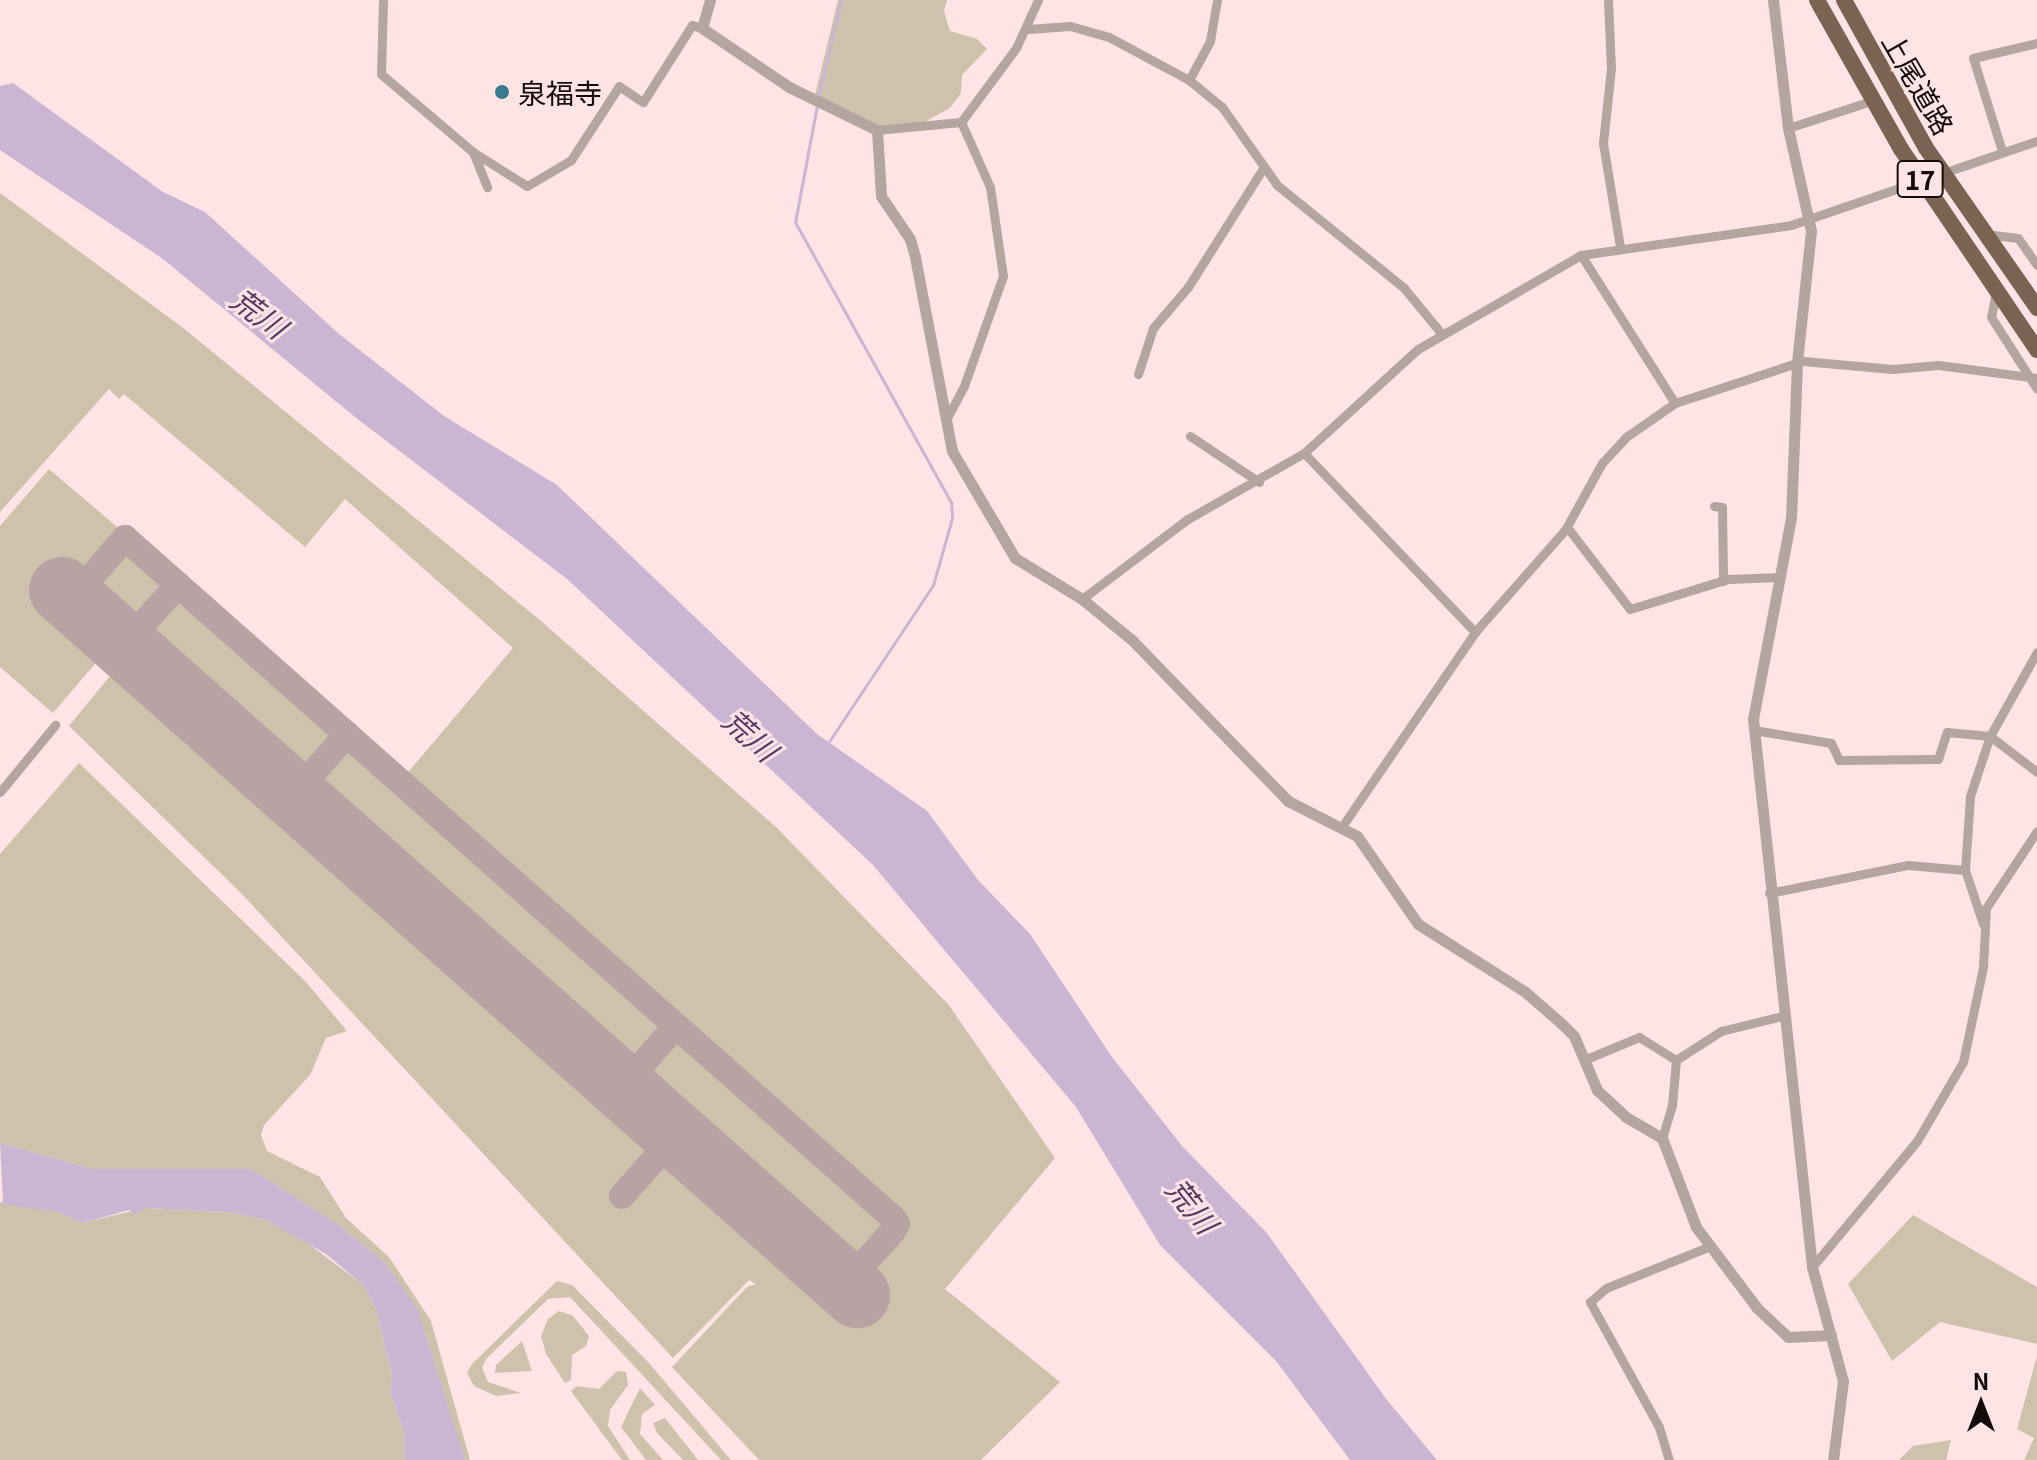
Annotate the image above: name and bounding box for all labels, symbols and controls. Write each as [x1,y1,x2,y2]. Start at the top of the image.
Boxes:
street label: 上尾道路 [1876,26,1962,140]
place label: 泉福寺 [518,75,602,109]
marker: 泉福寺 [493,83,511,101]
road number: 17 [1896,157,1944,201]
water label: 荒川 [225,280,295,344]
water label: 荒川 [717,701,785,767]
water label: 荒川 [1160,1170,1226,1240]
north arrow [1941,1364,2021,1444]
text: N [1973,1364,1989,1396]

